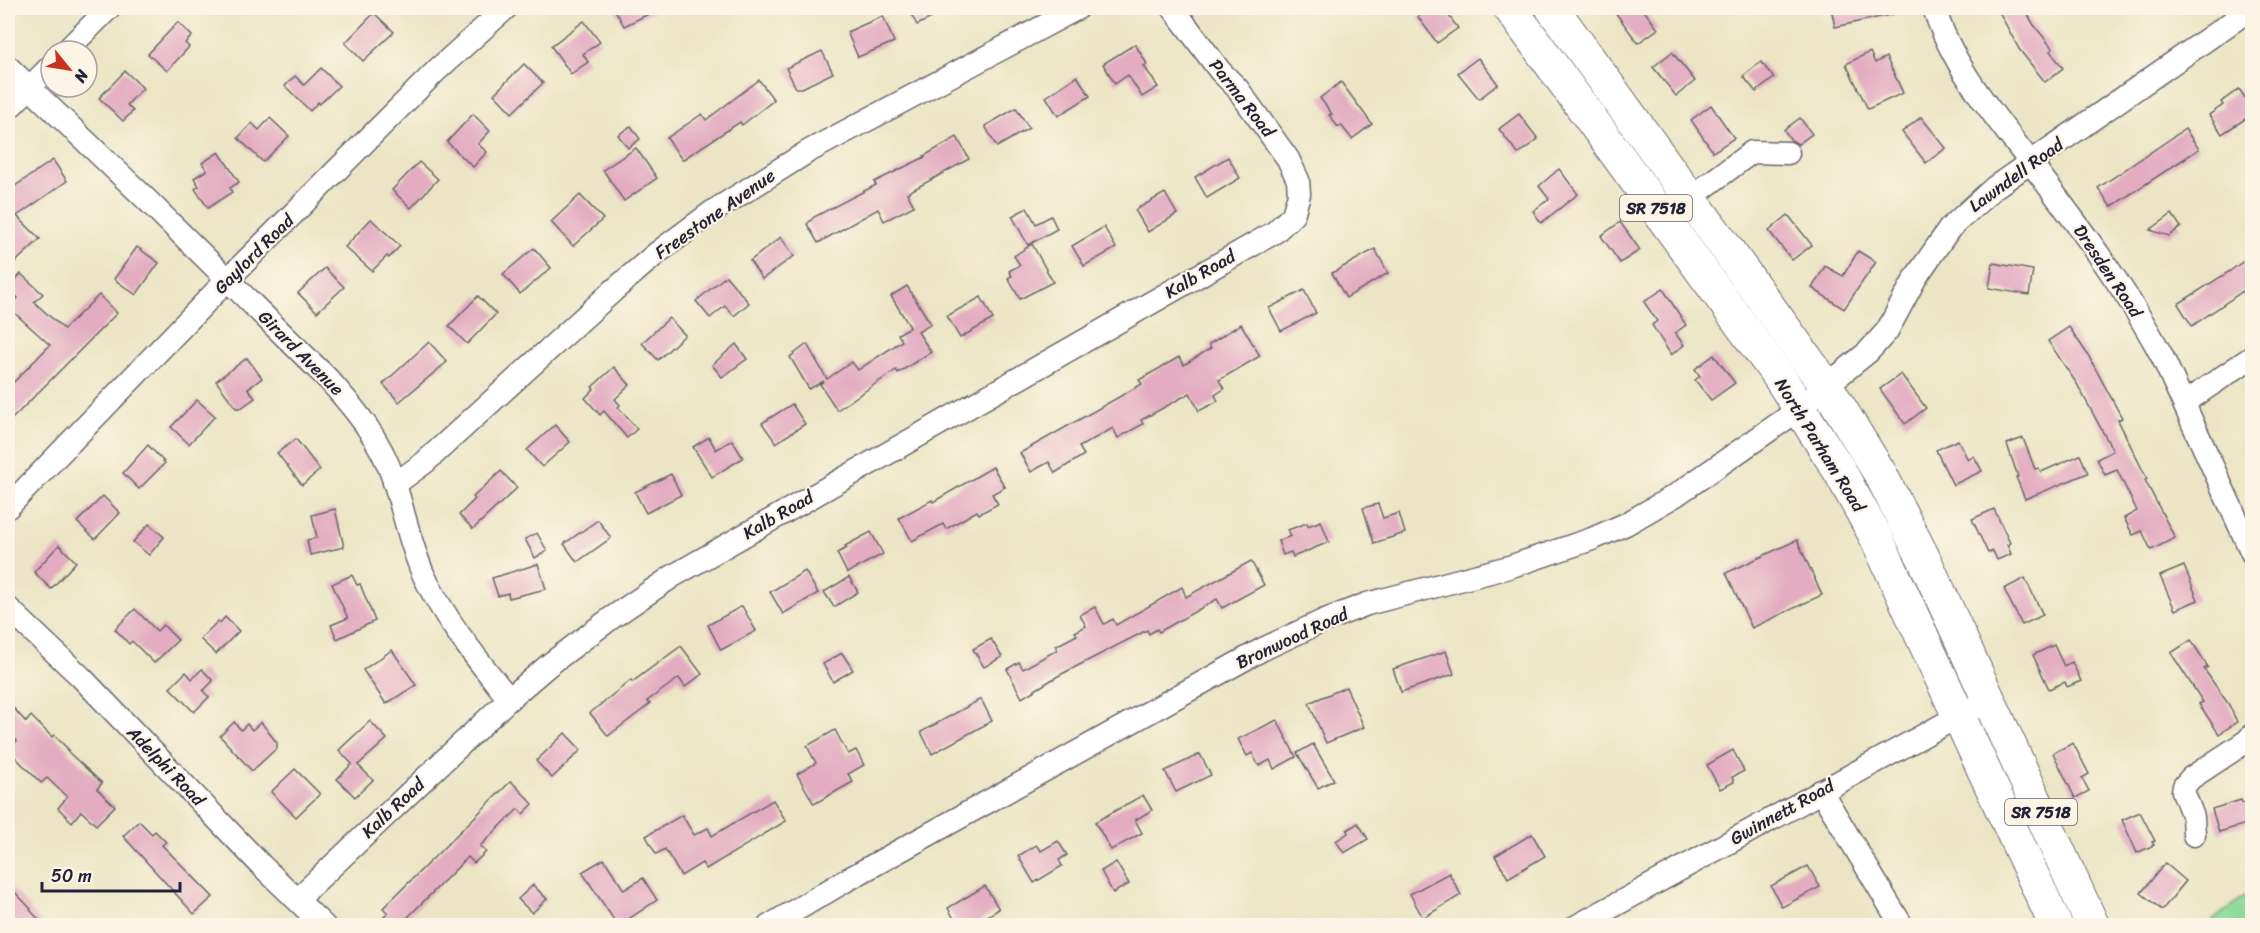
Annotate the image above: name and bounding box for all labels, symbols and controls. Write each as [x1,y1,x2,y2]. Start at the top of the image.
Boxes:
north arrow [39,39,99,99]
street label: Parma Road [1201,51,1284,146]
text: N [66,63,97,89]
street label: Lawndell Road [1961,128,2072,221]
street label: Freestone Avenue [648,160,782,268]
road number: SR 7518 [1620,195,1692,221]
street label: Gaylord Road [206,205,303,302]
street label: Dresden Road [2065,218,2152,326]
street label: Kalb Road [1158,240,1243,307]
street label: Girard Avenue [250,302,352,404]
street label: North Parham Road [1766,371,1875,520]
street label: Kalb Road [736,481,821,548]
street label: Bronwood Road [1230,597,1355,678]
street label: Adelphi Road [118,717,214,815]
street label: Kalb Road [354,769,434,846]
street label: Gwinnett Road [1724,769,1841,854]
road number: SR 7518 [2005,799,2077,825]
scale bar [42,855,180,893]
text: 50 m [51,860,92,892]

